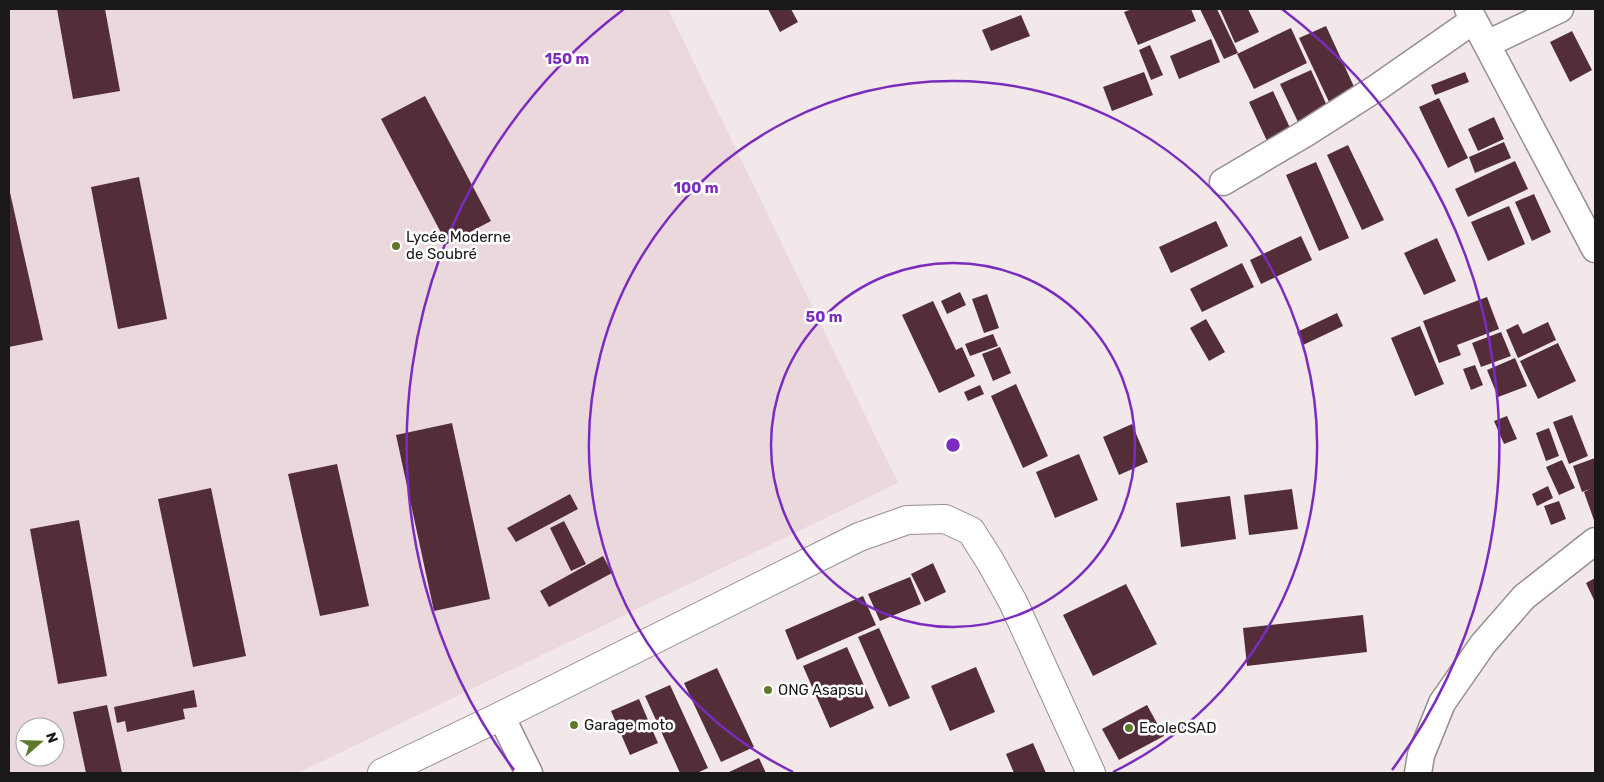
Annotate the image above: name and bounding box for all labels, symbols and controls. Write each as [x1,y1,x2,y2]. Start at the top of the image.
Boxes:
text: 150 m [545,50,589,68]
text: 100 m [674,179,718,197]
place label: Lycée Moderne de Soubré [406,228,511,263]
marker: Lycée Moderne de Soubré [390,240,402,252]
text: 50 m [806,308,842,326]
centre of rings [944,436,962,454]
place label: ONG Asapsu [778,681,864,699]
marker: ONG Asapsu [762,684,774,696]
place label: Garage moto [584,716,674,734]
north arrow [15,717,65,767]
marker: Garage moto [568,719,580,731]
place label: EcoleCSAD [1139,719,1217,737]
marker: EcoleCSAD [1123,722,1135,734]
text: N [42,730,61,745]

